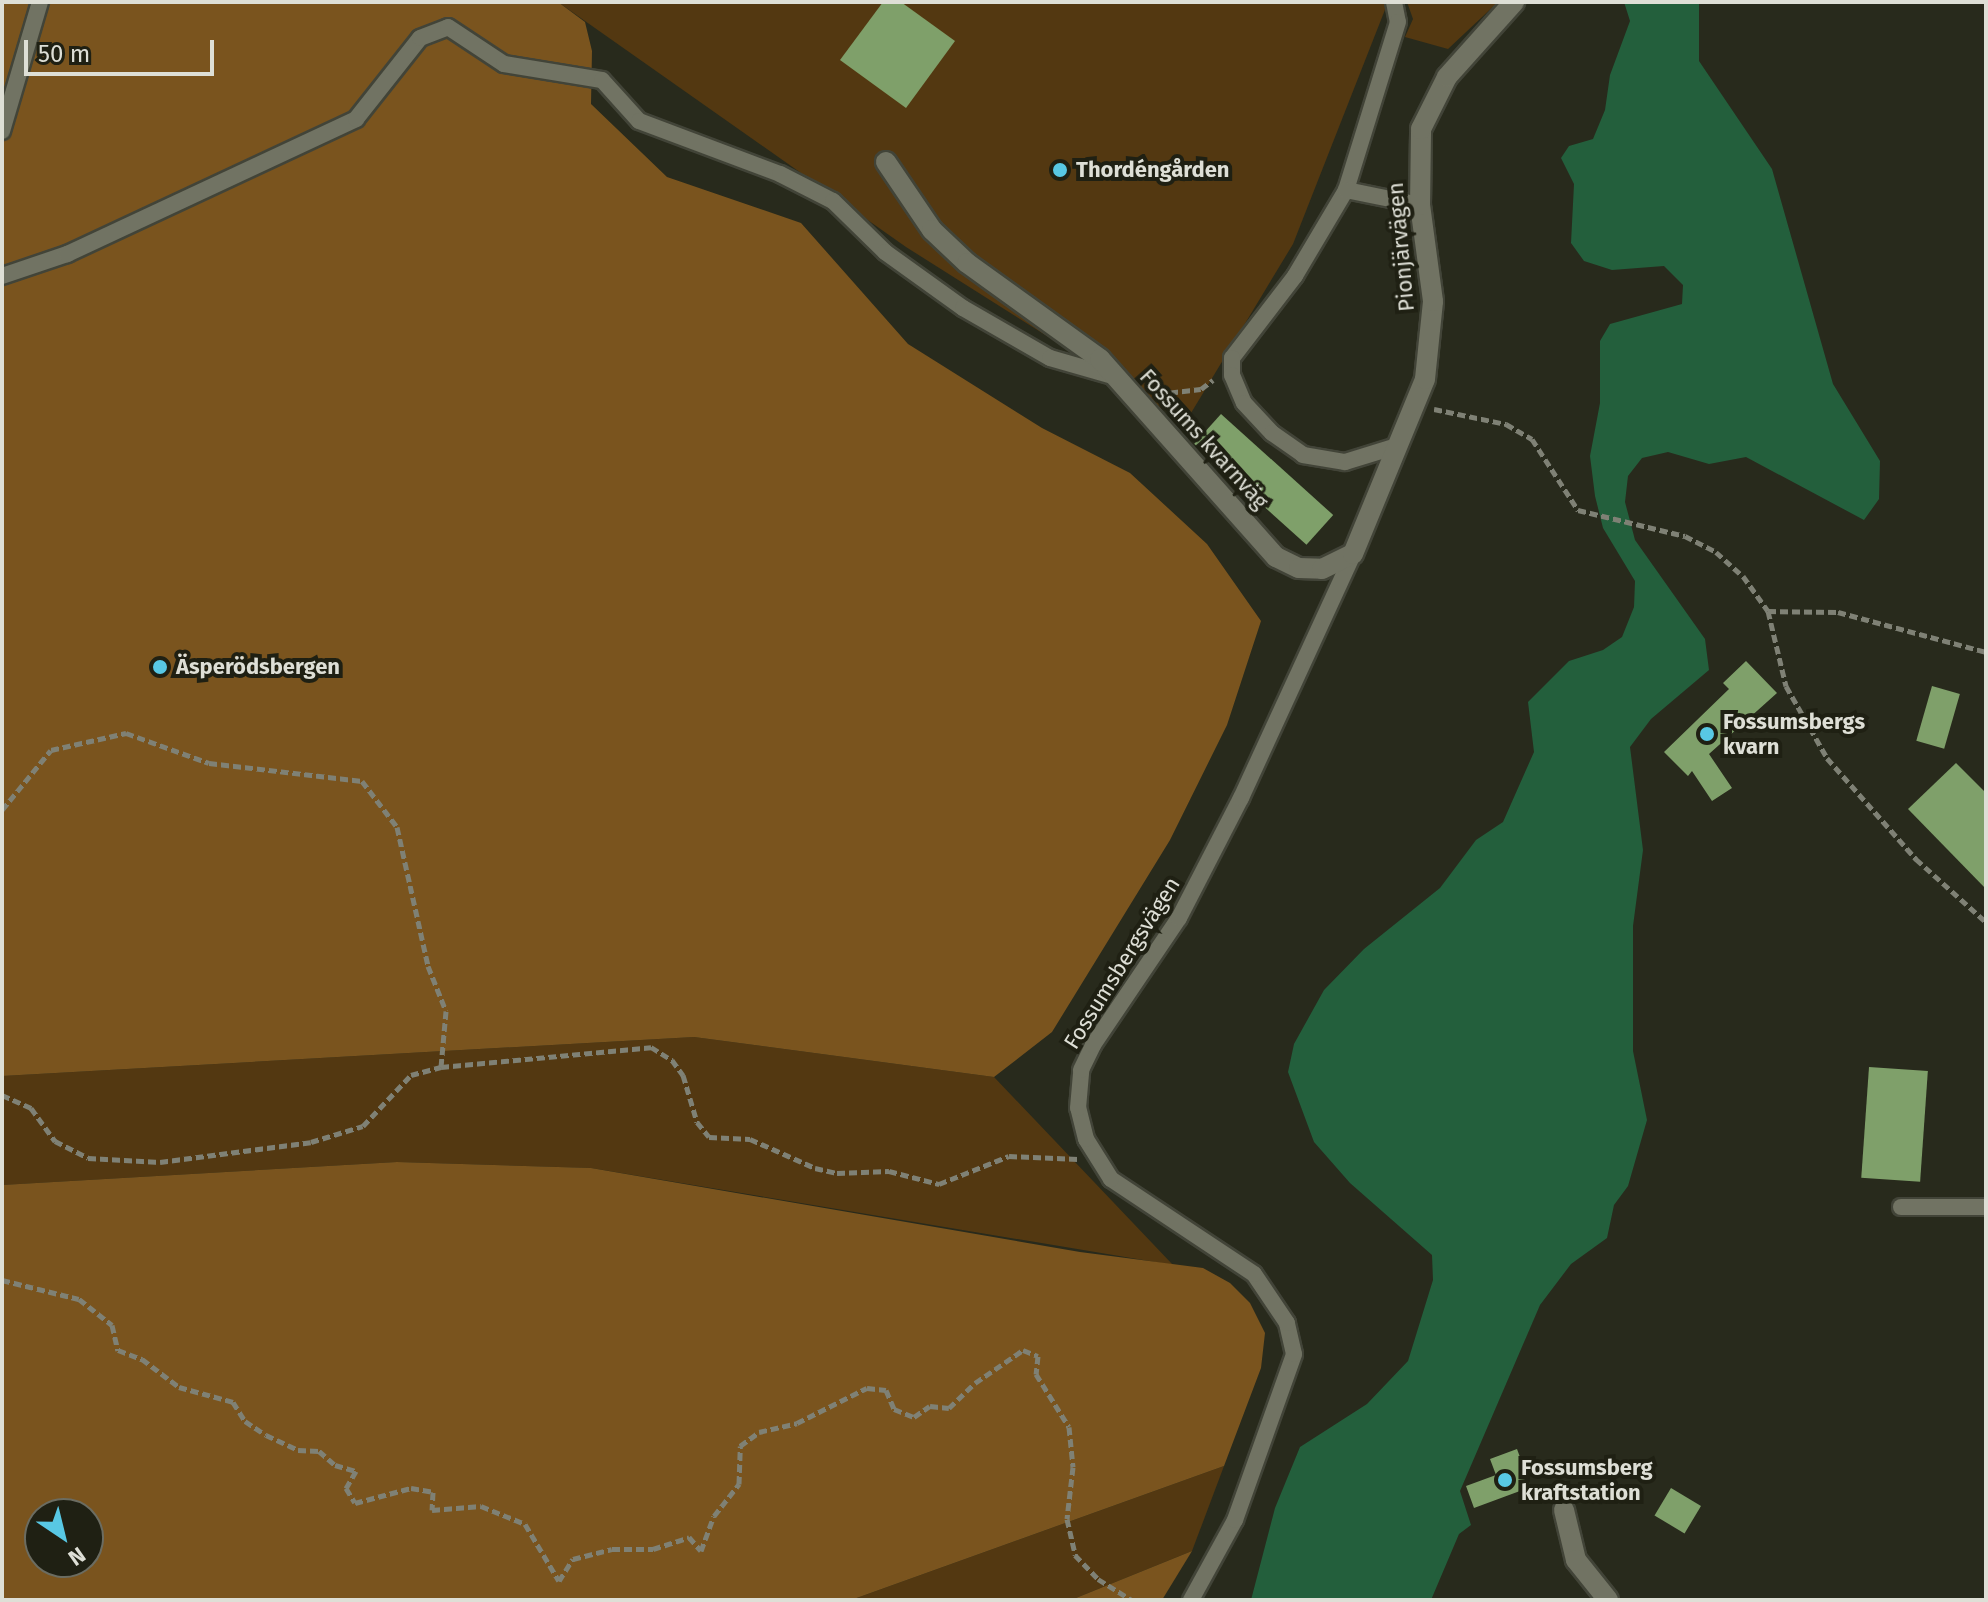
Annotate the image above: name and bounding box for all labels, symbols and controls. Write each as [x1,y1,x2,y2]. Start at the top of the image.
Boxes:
scale bar [28,24,218,74]
text: 50 m [38,40,90,68]
place label: Thordéngården [1076,157,1229,183]
marker: Thordéngården [1051,161,1069,179]
street label: Pionjärvägen [1382,181,1420,313]
street label: Fossums kvarnväg [1134,363,1274,515]
place label: Äsperödsbergen [176,654,340,680]
marker: Äsperödsbergen [151,658,169,676]
place label: Fossumsbergs kvarn [1723,708,1865,760]
marker: Fossumsbergs kvarn [1698,725,1716,743]
street label: Fossumsbergsvägen [1058,872,1186,1054]
place label: Fossumsberg kraftstation [1521,1454,1653,1506]
marker: Fossumsberg kraftstation [1496,1471,1514,1489]
north arrow [24,1498,104,1578]
text: N [63,1541,91,1572]

